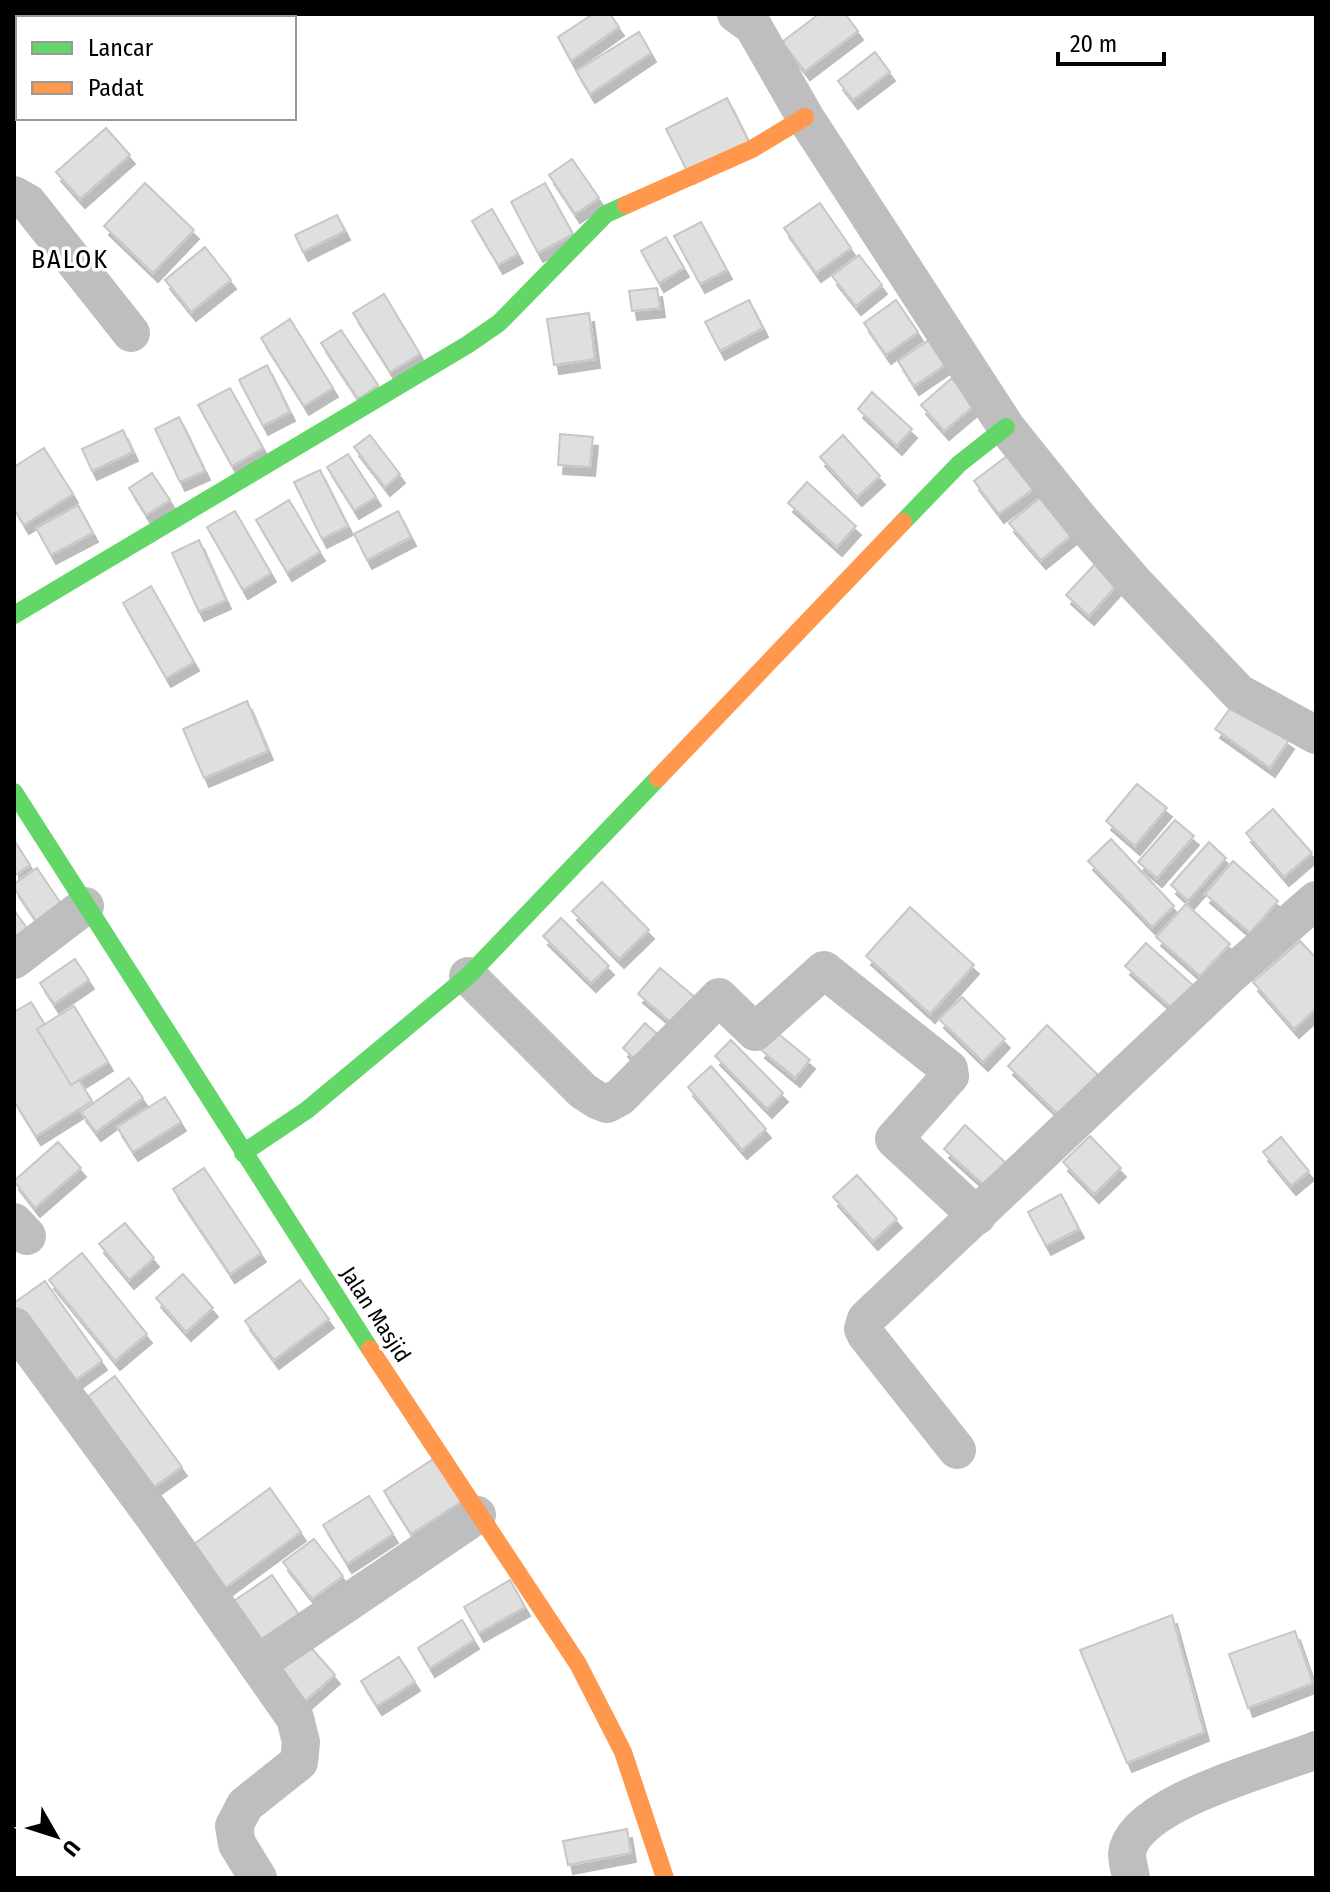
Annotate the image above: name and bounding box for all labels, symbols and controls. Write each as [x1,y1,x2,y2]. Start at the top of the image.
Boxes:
legend [16,16,296,120]
scale bar [1058,16,1164,66]
text: 20 m [1070,30,1117,58]
text: Lancar [88,34,154,62]
text: Padat [88,74,144,102]
district label: BALOK [31,244,109,275]
street label: Jalan Masjid [335,1261,416,1367]
north arrow [16,1796,96,1876]
text: U [57,1835,86,1862]

